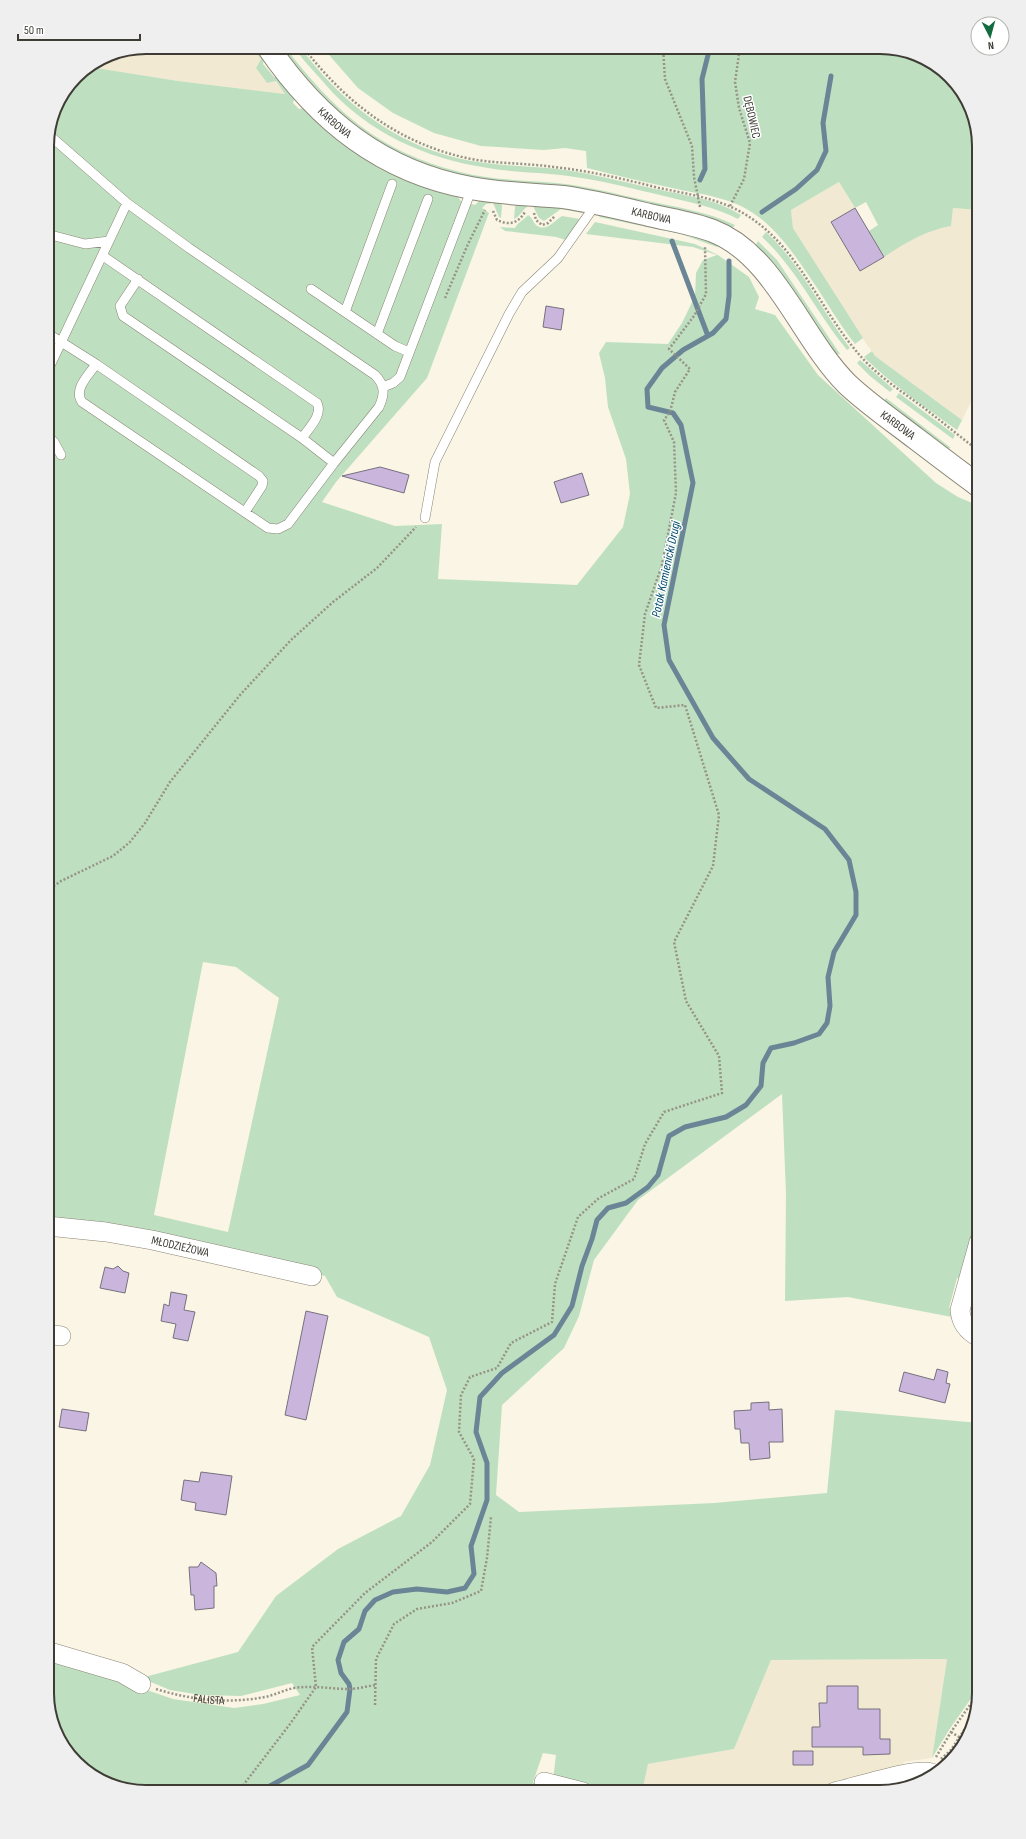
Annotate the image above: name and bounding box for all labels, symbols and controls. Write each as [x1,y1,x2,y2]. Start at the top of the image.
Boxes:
scale bar [18,16,140,42]
north arrow [970,16,1010,56]
text: 50 m [24,23,44,38]
text: N [987,39,995,52]
street label: DĘBOWIEC [739,95,764,140]
street label: KARBOWA [314,104,355,142]
street label: KARBOWA [630,204,673,228]
street label: KARBOWA [877,407,919,444]
water label: Potok Kamienicki Drugi [648,519,684,619]
street label: MŁODZIEŻOWA [150,1233,211,1261]
street label: FALISTA [192,1691,225,1708]

